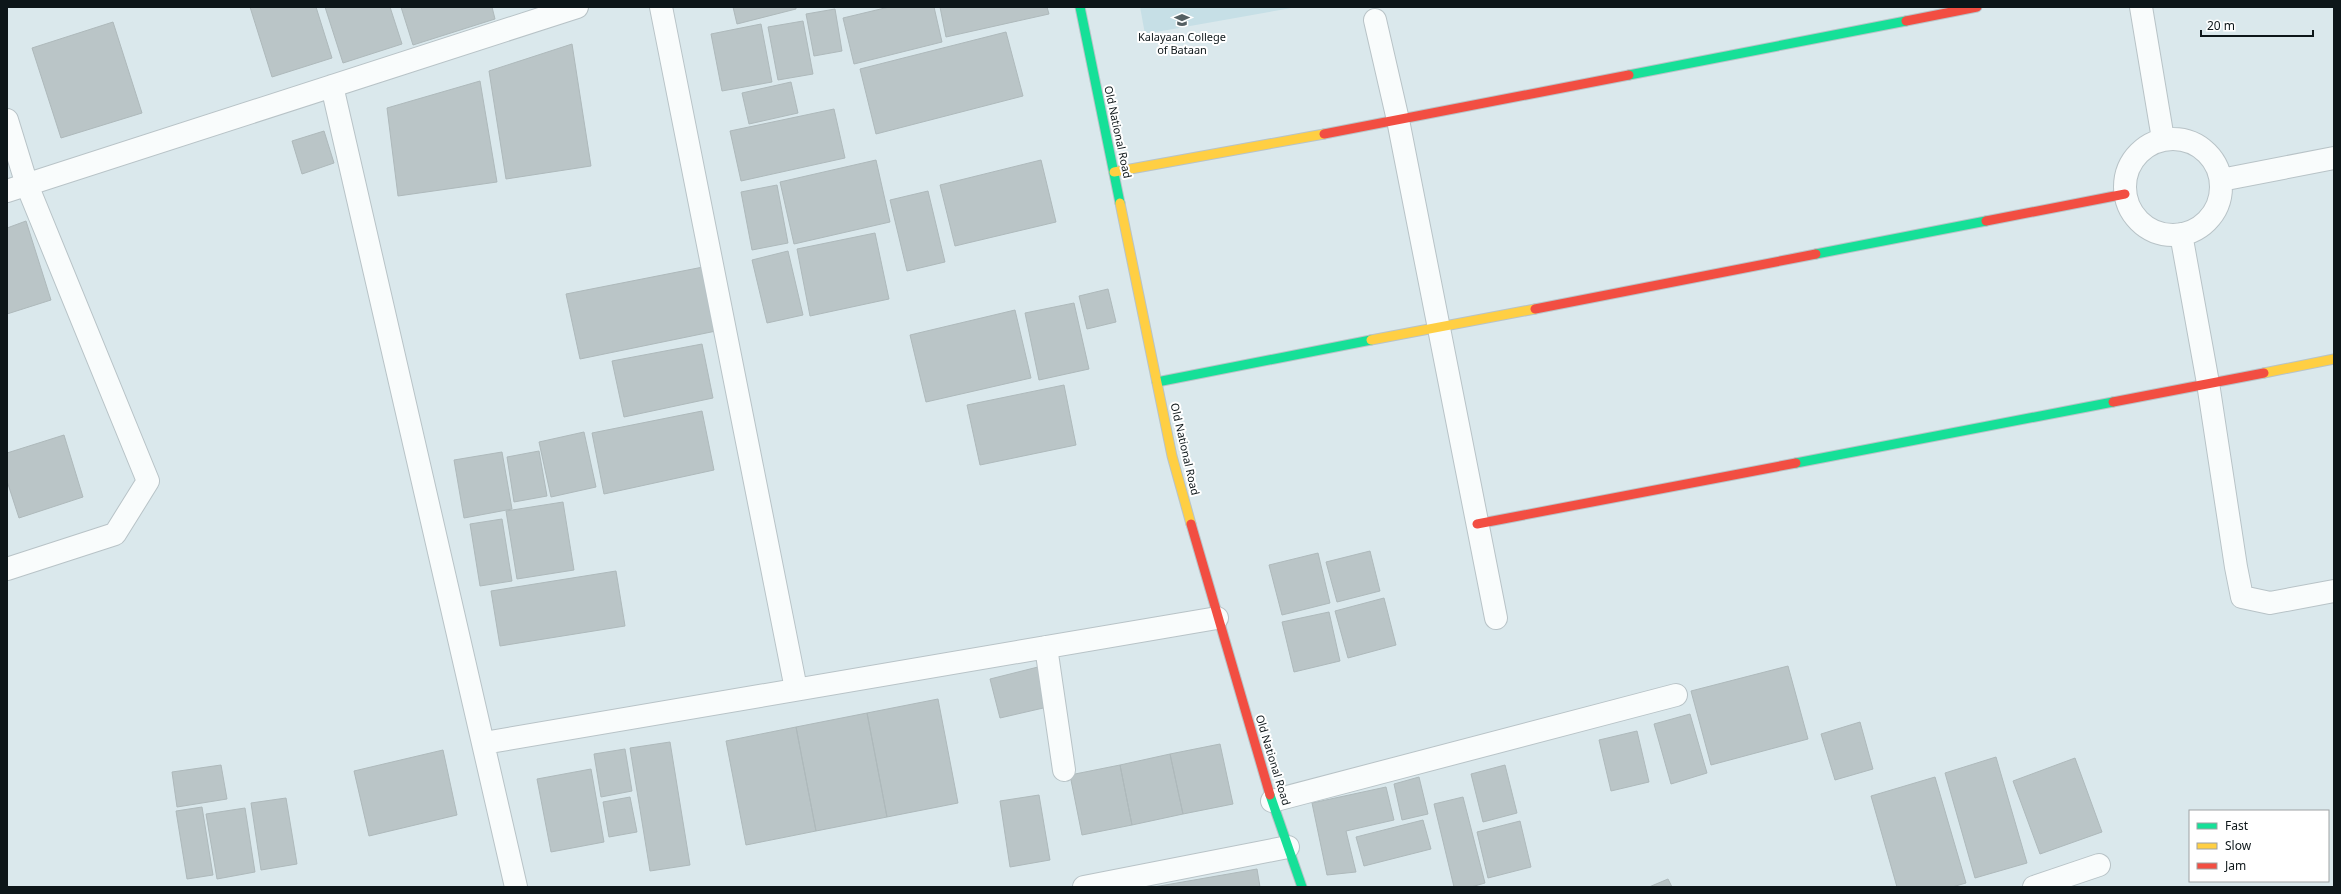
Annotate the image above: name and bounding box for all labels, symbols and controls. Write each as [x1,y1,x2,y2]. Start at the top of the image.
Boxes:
school or university icon: Kalayaan College of Bataan [1173,11,1191,29]
scale bar [2201,12,2313,38]
text: 20 m [2207,17,2235,34]
place label: Kalayaan College of Bataan [1138,29,1226,57]
street label: Old National Road [1101,84,1136,180]
street label: Old National Road [1168,401,1203,496]
street label: Old National Road [1253,713,1294,807]
legend [2189,810,2329,882]
text: Fast [2225,817,2249,834]
text: Slow [2225,837,2252,854]
text: Jam [2224,857,2246,874]

